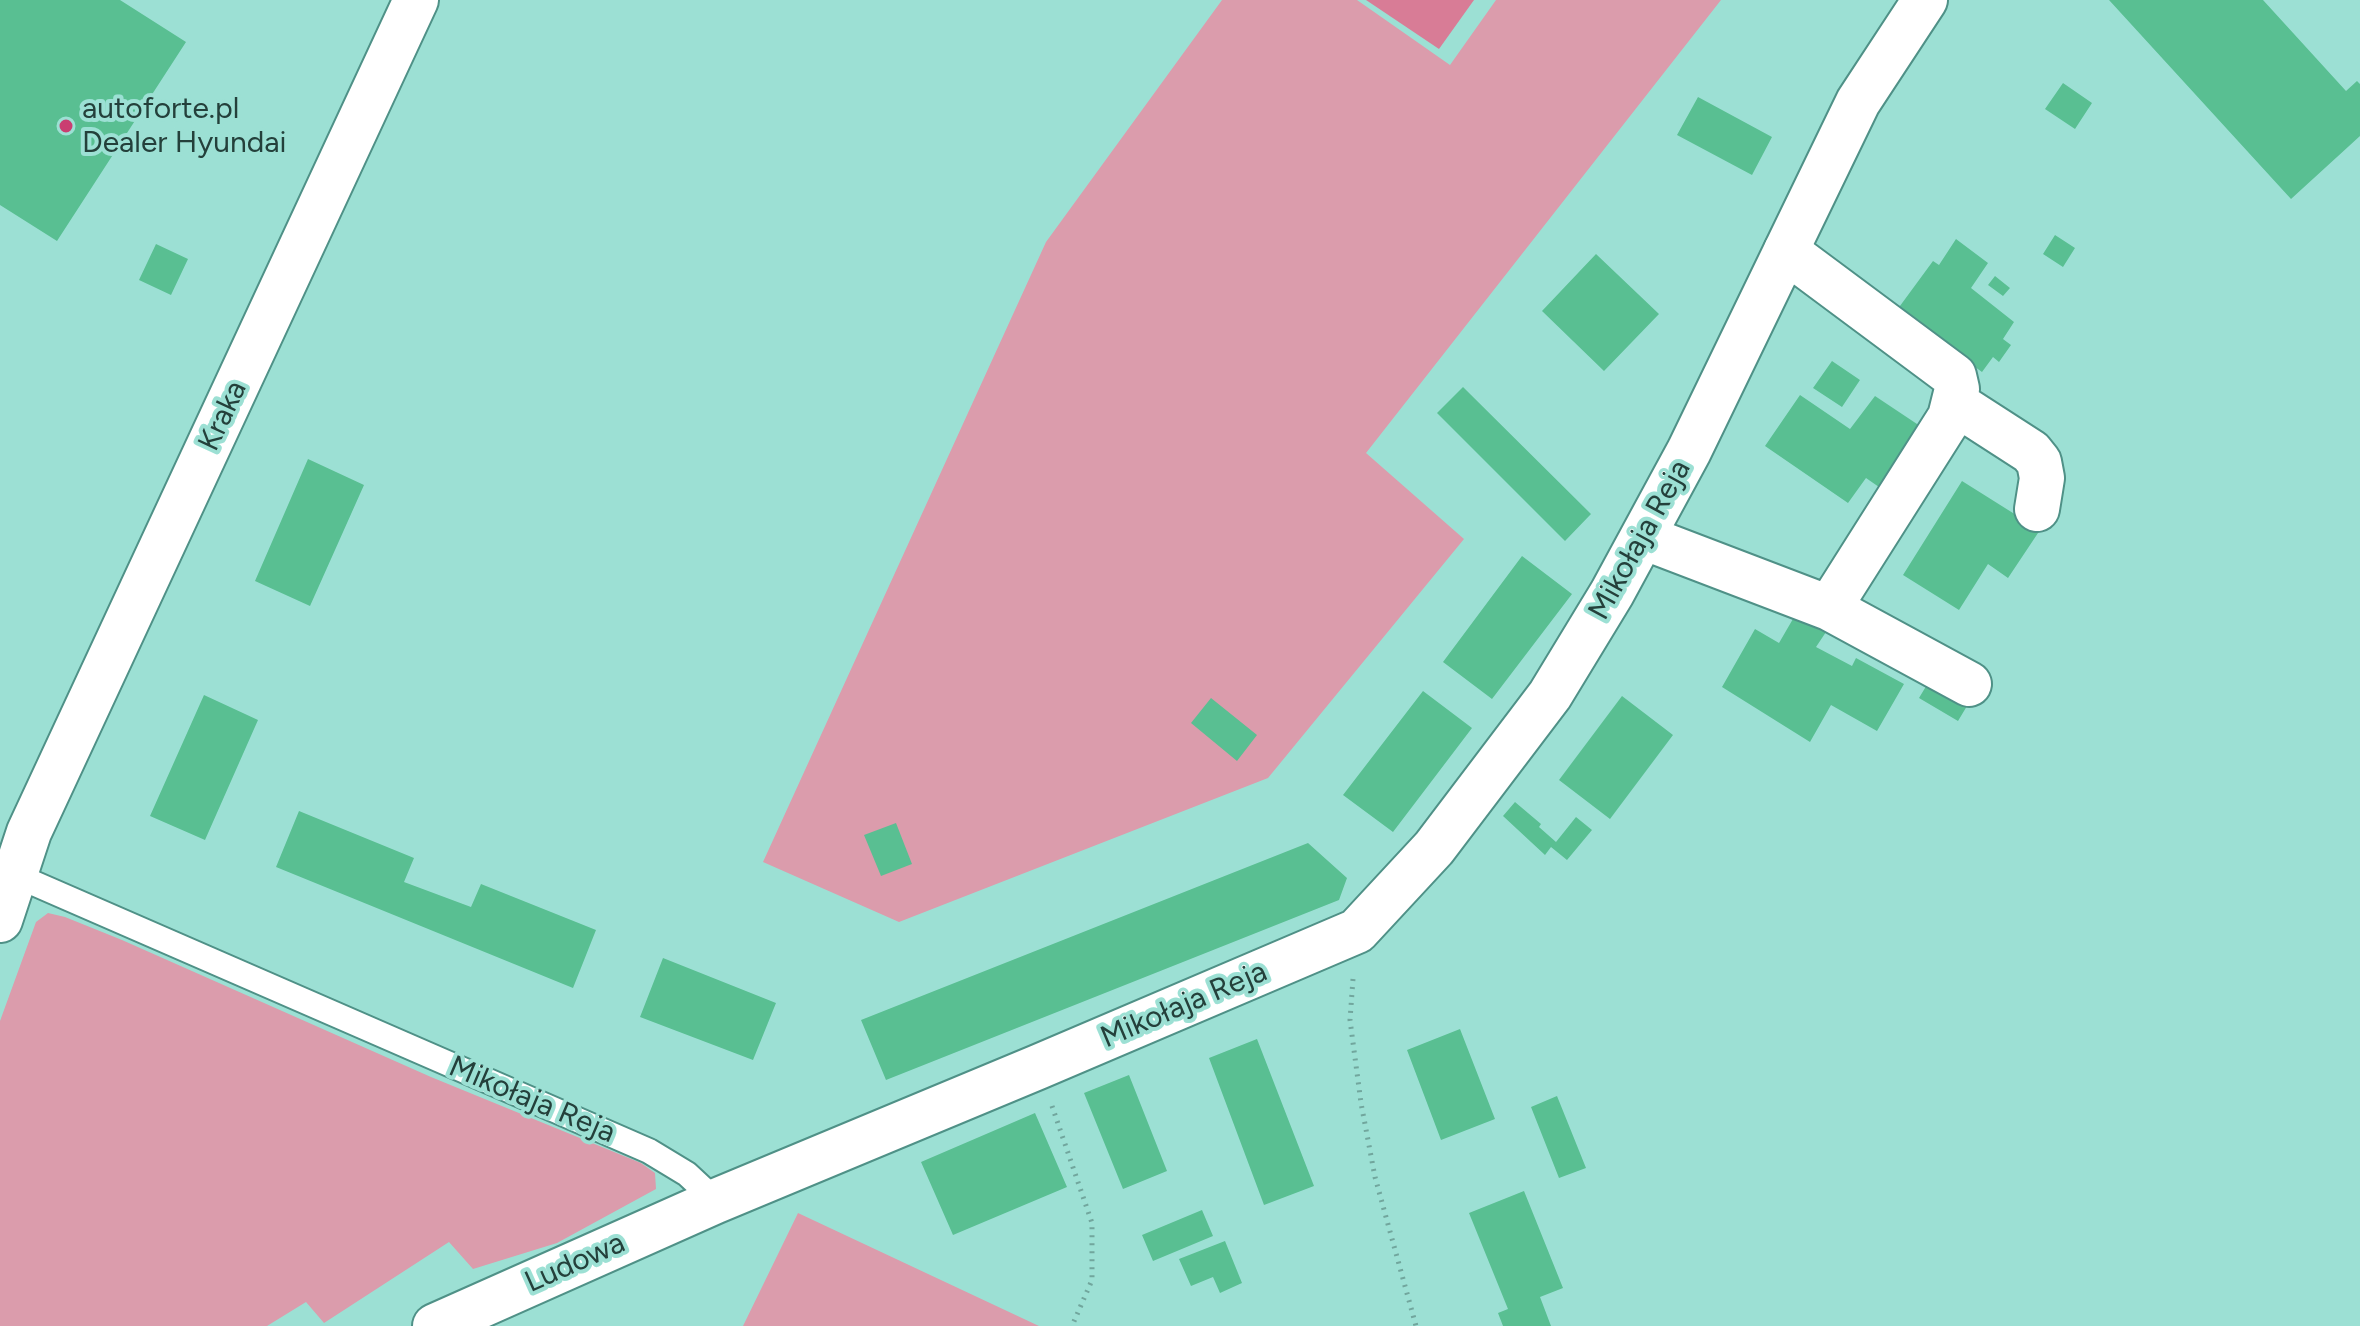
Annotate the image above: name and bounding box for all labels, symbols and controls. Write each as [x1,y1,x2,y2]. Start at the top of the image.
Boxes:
place label: autoforte.pl Dealer Hyundai [82,91,286,162]
marker: autoforte.pl Dealer Hyundai [57,117,75,135]
street label: Kraka [191,375,255,457]
street label: Mikołaja Reja [1581,454,1699,626]
street label: Mikołaja Reja [1095,954,1273,1056]
street label: Mikołaja Reja [443,1049,621,1151]
street label: Ludowa [520,1225,630,1301]

